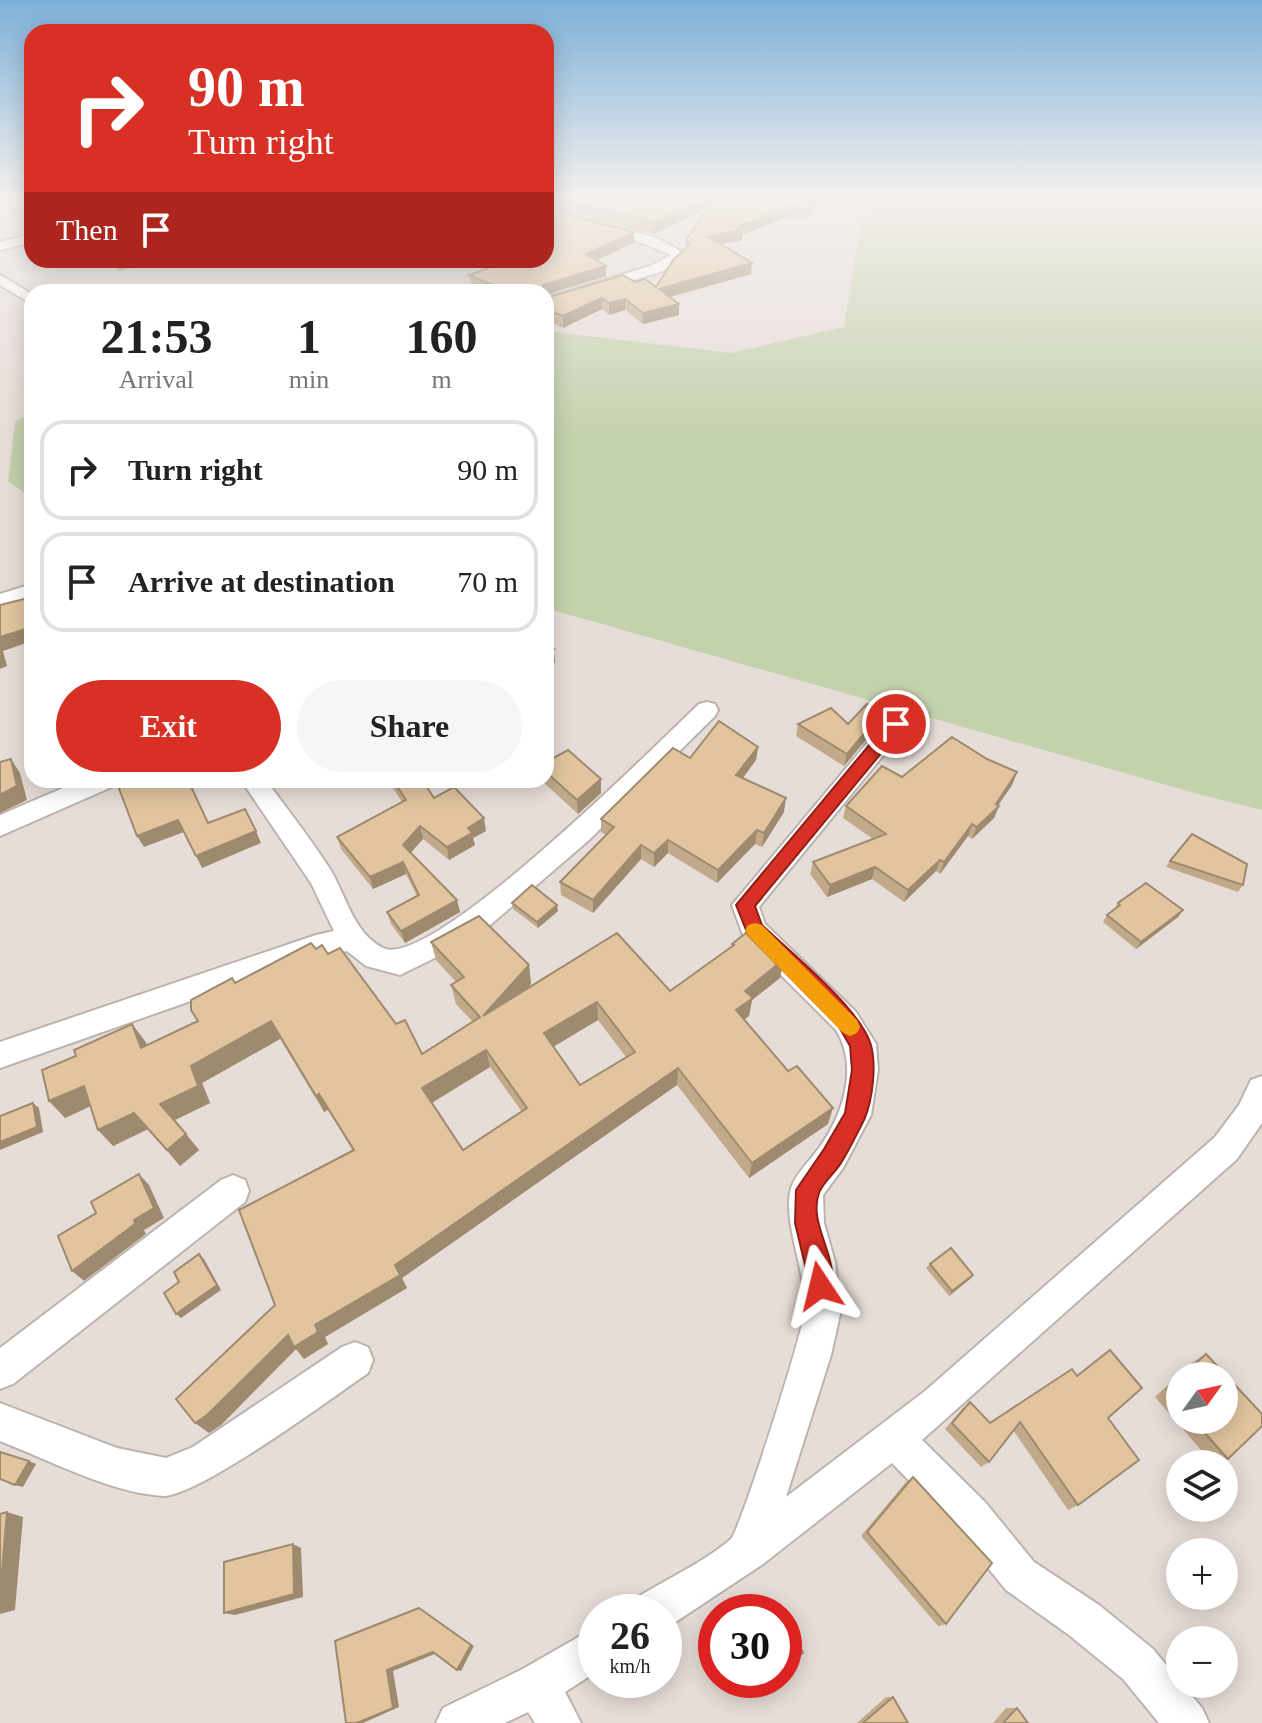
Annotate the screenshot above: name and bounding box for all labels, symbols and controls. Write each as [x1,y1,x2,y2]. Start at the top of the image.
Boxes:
icon: right [56,56,160,160]
text: 90 m [188,56,305,118]
text: Turn right [188,122,334,162]
icon: arrive [134,208,178,252]
text: Then [56,213,118,246]
text: 21:53 [100,310,212,363]
text: 1 [297,310,321,363]
text: 160 [406,310,478,363]
text: Arrival [119,365,194,394]
text: min [289,365,329,394]
text: m [431,365,452,394]
icon: right [60,448,104,492]
text: Turn right [128,453,263,486]
text: 90 m [457,453,518,486]
icon: arrive [60,560,104,604]
text: Arrive at destination [128,565,395,598]
text: 70 m [457,565,518,598]
button: Exit [56,680,281,772]
button: Share [297,680,522,772]
pin [862,690,930,758]
icon: arrive [874,702,918,746]
position arrow [778,1244,862,1328]
north arrow [1166,1362,1238,1434]
map controls [1166,1362,1238,1698]
button: layers [1166,1450,1238,1522]
button: + [1166,1538,1238,1610]
speed limit sign: 30 [698,1594,802,1698]
text: 26 [610,1613,650,1658]
button: − [1166,1626,1238,1698]
text: km/h [609,1655,651,1677]

